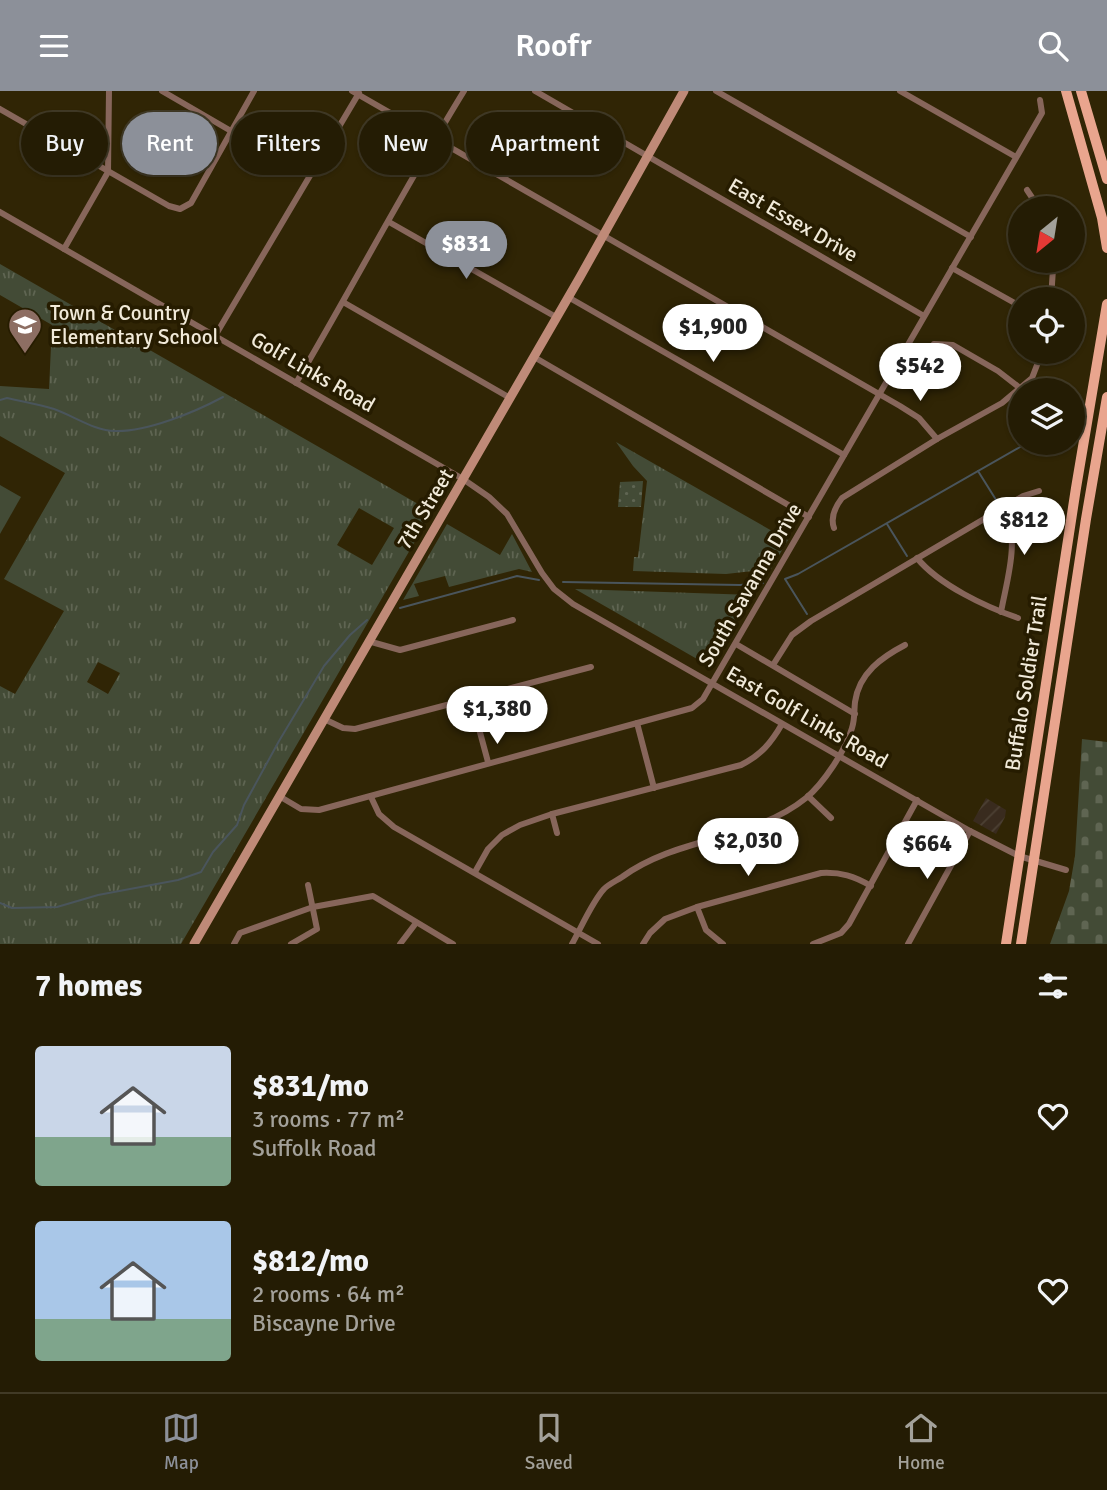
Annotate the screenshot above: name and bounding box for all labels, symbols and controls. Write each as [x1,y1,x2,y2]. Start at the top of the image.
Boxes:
text: Roofr [515,26,592,65]
icon: menu [35,27,73,65]
icon: search [1034,27,1072,65]
chip: Buy [21,112,108,175]
chip: Rent [122,112,217,175]
chip: Filters [231,112,345,175]
chip: New [359,112,452,175]
chip: Apartment [466,112,624,175]
street label: East Essex Drive [723,172,863,268]
north arrow [1008,196,1085,273]
map controls [1008,196,1085,455]
pin: $831 [425,221,507,281]
text: $831 [441,229,491,258]
button: locate [1008,287,1085,364]
place label: Town & Country Elementary School [50,300,219,350]
pin: $1,900 [656,305,770,364]
school or university icon: Town & Country Elementary School [6,306,44,355]
text: $1,900 [679,312,747,341]
street label: Golf Links Road [246,326,380,418]
pin: $542 [879,343,961,403]
text: $542 [895,351,945,380]
button: layers [1008,378,1085,455]
street label: 7th Street [391,464,459,554]
pin: $812 [983,497,1065,557]
street label: South Savanna Drive [693,498,807,672]
text: $812 [999,505,1049,534]
street label: Buffalo Soldier Trail [999,593,1053,773]
street label: East Golf Links Road [721,660,893,774]
pin: $1,380 [440,687,554,746]
text: $1,380 [463,694,531,723]
pin: $2,030 [691,819,805,878]
pin: $664 [886,821,968,881]
text: $2,030 [714,826,782,855]
text: $664 [902,829,952,858]
icon: filters [1034,967,1072,1005]
text: 7 homes [35,968,142,1005]
text: $831/mo [252,1068,369,1105]
icon: home [91,1074,175,1158]
icon: heart [1034,1097,1072,1135]
text: 3 rooms · 77 m² [252,1105,405,1134]
text: Suffolk Road [252,1134,376,1163]
text: $812/mo [252,1243,369,1280]
icon: home [91,1249,175,1333]
icon: heart [1034,1272,1072,1310]
text: 2 rooms · 64 m² [252,1280,405,1309]
text: Biscayne Drive [252,1309,396,1338]
tab: Map [162,1409,200,1475]
tab: Saved [525,1409,573,1475]
tab: Home [897,1409,945,1475]

